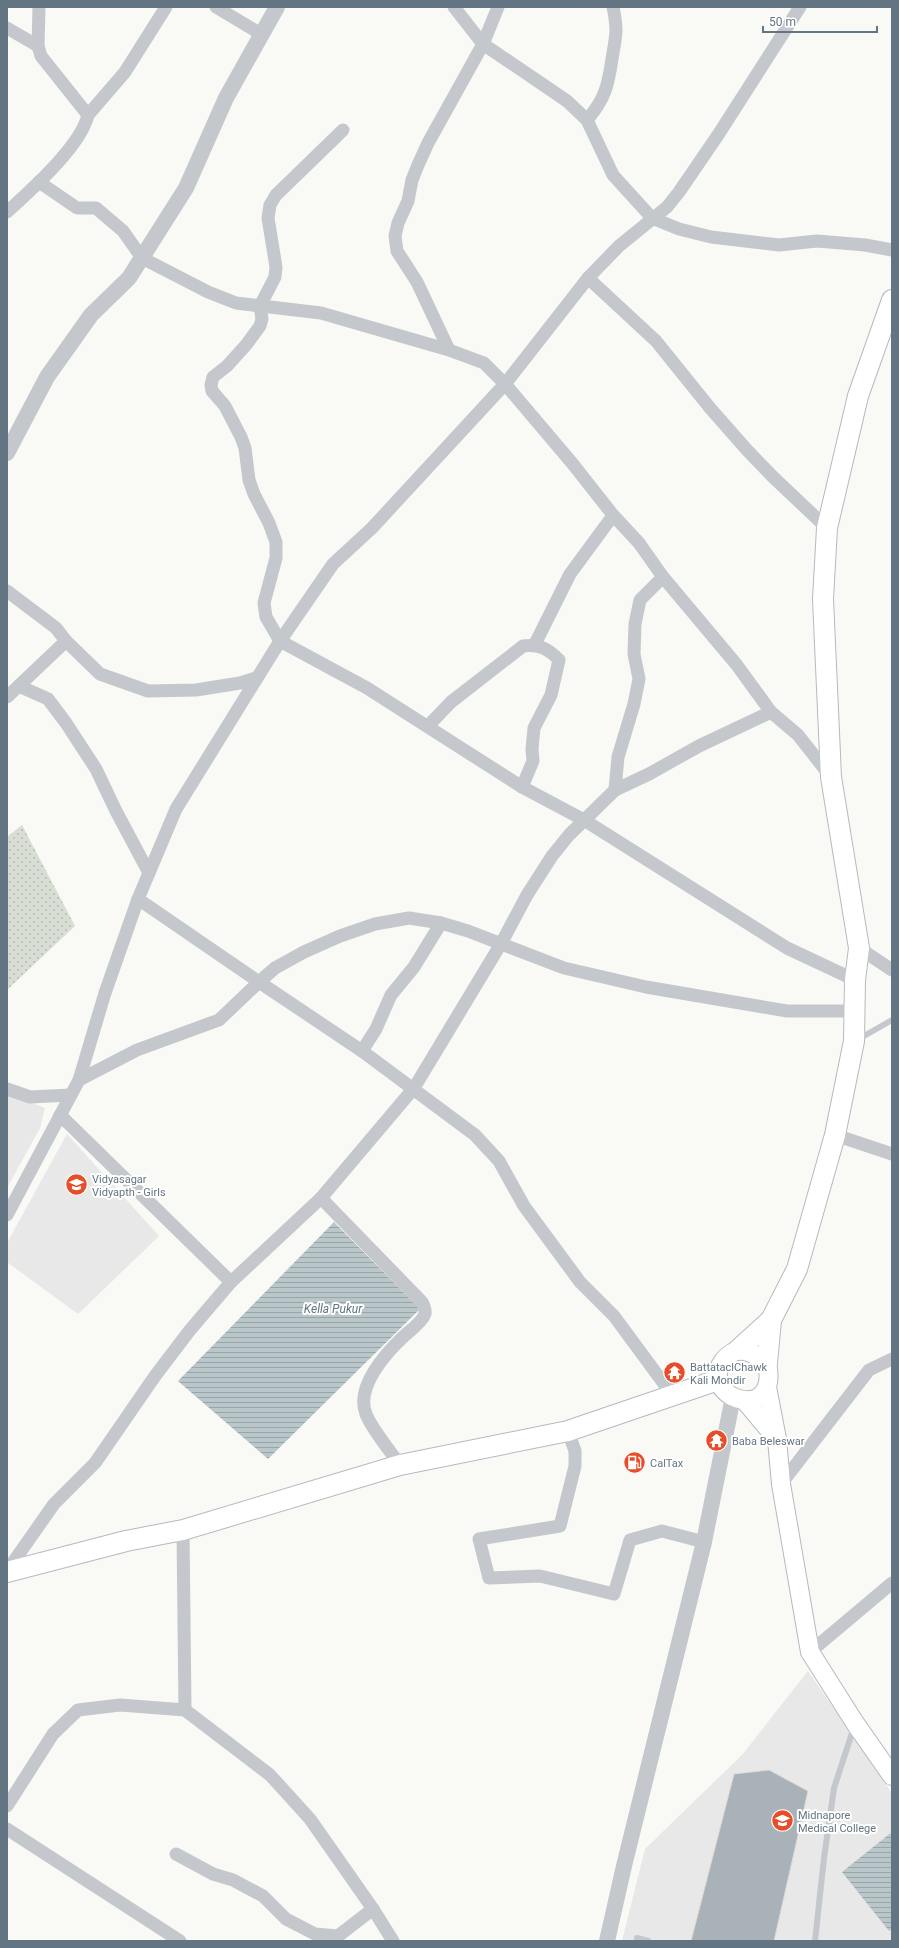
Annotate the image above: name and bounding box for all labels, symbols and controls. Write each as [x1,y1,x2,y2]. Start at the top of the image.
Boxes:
scale bar [763,8,877,34]
text: 50 m [769,15,796,29]
school or university icon: Vidyasagar Vidyapth - Girls [63,1172,89,1198]
place label: Vidyasagar Vidyapth - Girls [92,1173,166,1199]
water label: Kella Pukur [304,1302,363,1316]
temple icon: BattataclChawk Kali Mondir [661,1360,687,1386]
place label: BattataclChawk Kali Mondir [690,1361,768,1387]
temple icon: Baba Beleswar [703,1428,729,1454]
place label: Baba Beleswar [732,1435,805,1448]
fuel station icon: CalTax [622,1450,648,1476]
place label: CalTax [650,1457,684,1470]
school or university icon: Midnapore Medical College [770,1808,796,1834]
place label: Midnapore Medical College [798,1809,876,1835]

